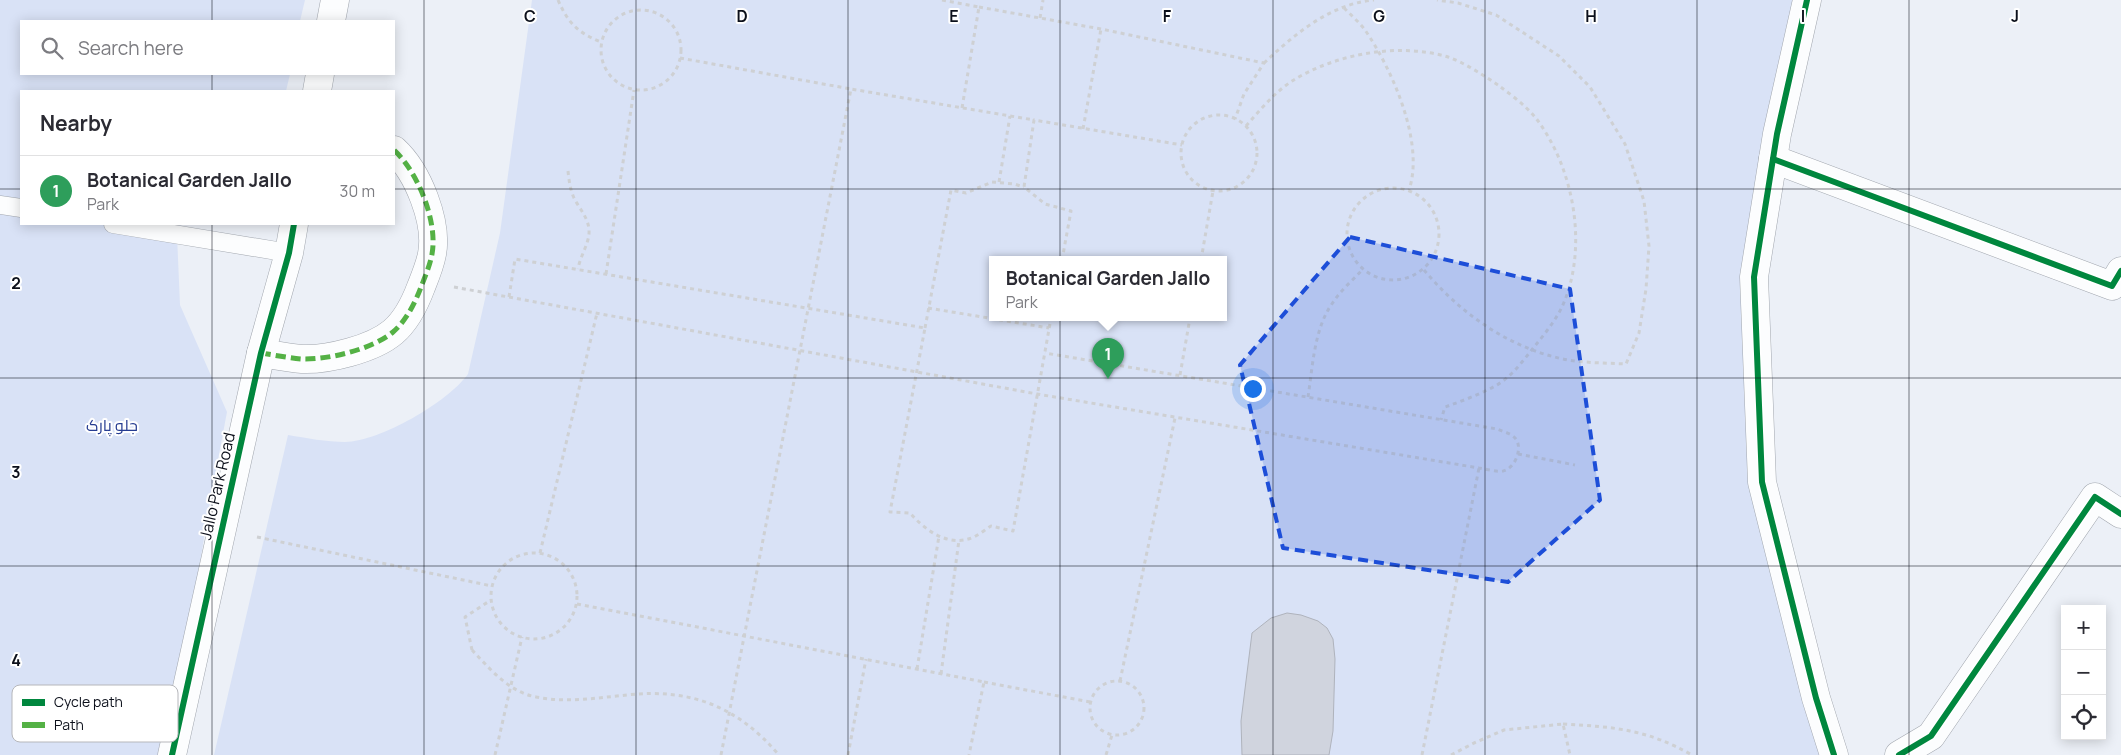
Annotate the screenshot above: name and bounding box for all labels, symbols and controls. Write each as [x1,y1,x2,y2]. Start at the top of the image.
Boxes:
text: C [524,5,536,27]
text: D [736,5,748,27]
text: E [949,5,959,27]
text: F [1163,5,1172,27]
text: G [1373,5,1385,27]
text: H [1585,5,1597,27]
text: I [1801,5,1805,27]
text: J [2011,5,2019,27]
search box [20,20,395,75]
icon: search [38,34,66,62]
text: Search here [78,35,184,61]
text: Nearby [40,109,112,137]
text: Botanical Garden Jallo [87,167,292,193]
text: 1 [52,180,60,202]
text: 30 m [340,180,375,202]
text: Park [87,193,119,215]
popup [989,256,1227,321]
text: Botanical Garden Jallo [1006,265,1210,291]
text: 2 [11,272,21,294]
text: Park [1006,291,1038,313]
pin: 1 [1092,338,1124,379]
your location [1240,376,1266,402]
park label: جلو پارک [86,414,138,437]
street label: Jallo Park Road [194,430,240,542]
text: 3 [11,461,21,483]
map controls [2061,605,2106,740]
button: + [2061,605,2106,650]
text: 4 [11,649,21,671]
button: − [2061,650,2106,695]
legend [12,685,178,742]
text: Cycle path [54,692,123,711]
button: locate [2061,695,2106,740]
text: Path [54,715,84,734]

